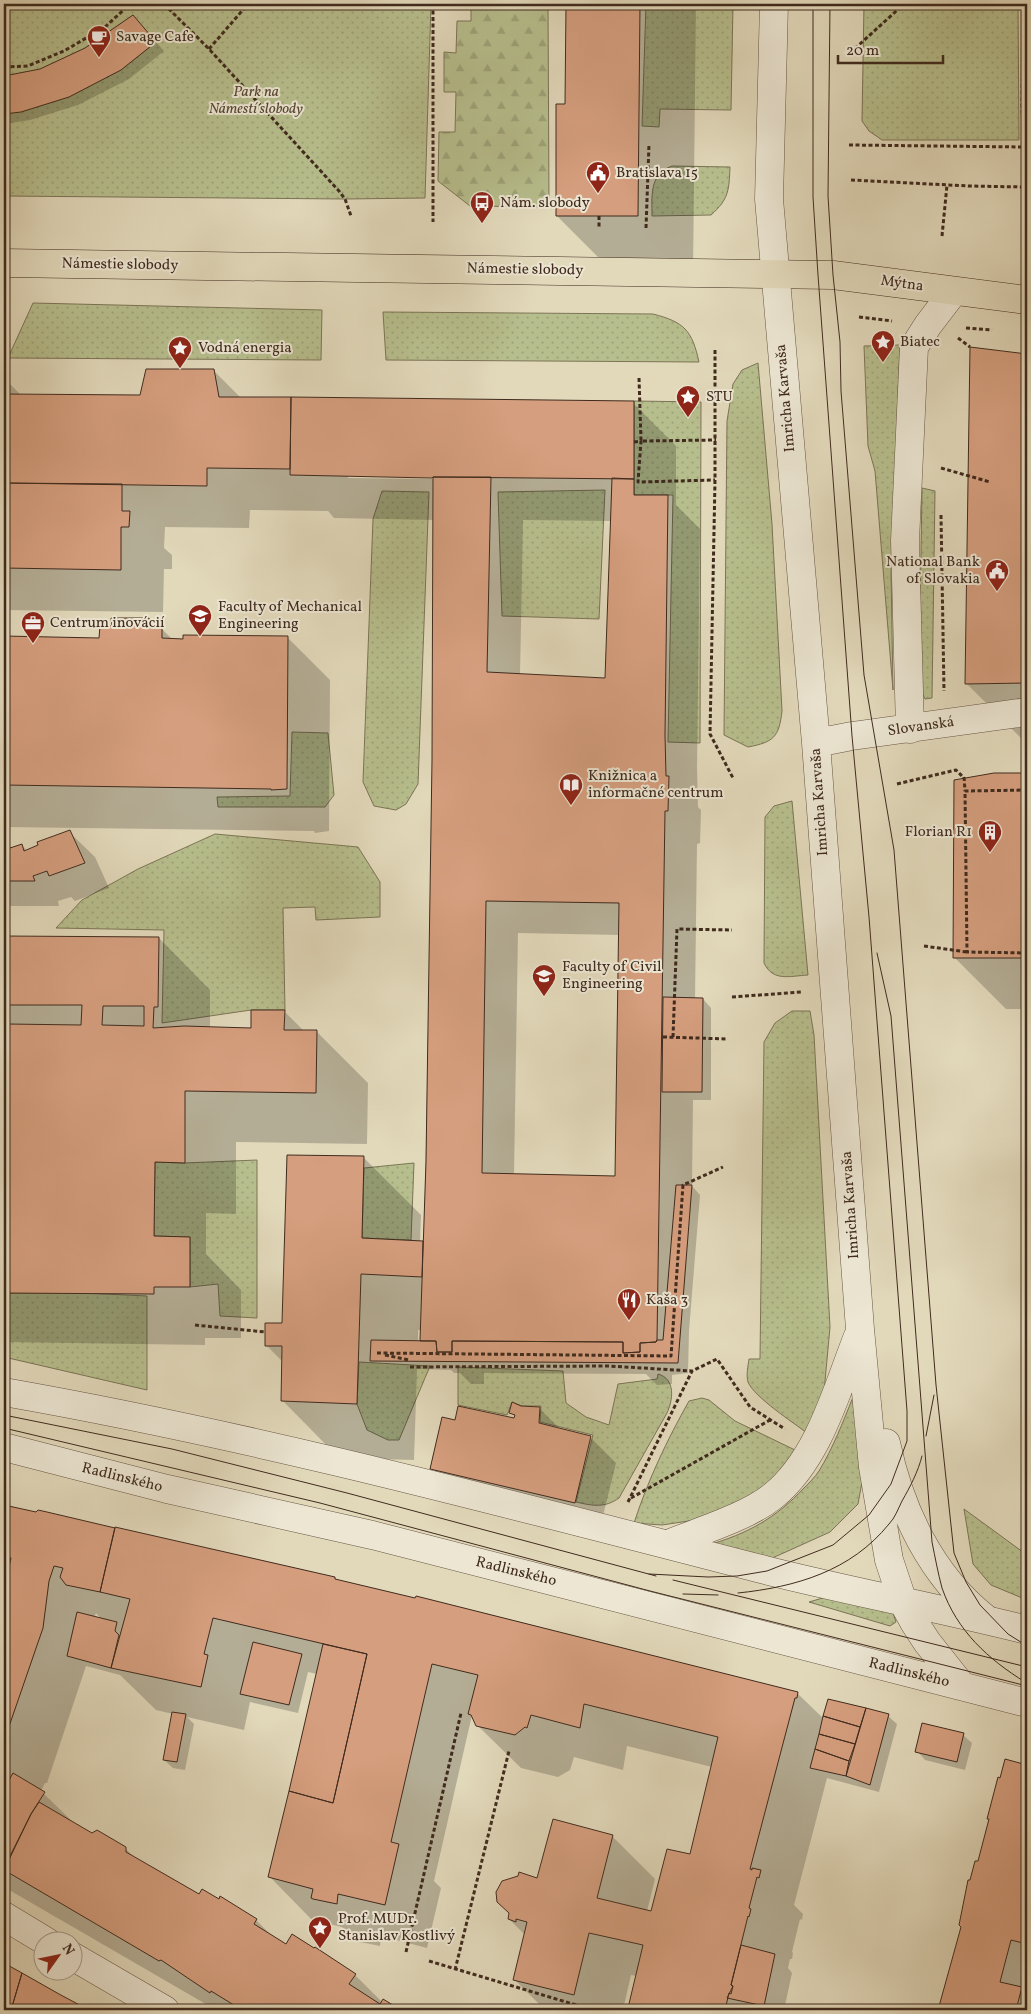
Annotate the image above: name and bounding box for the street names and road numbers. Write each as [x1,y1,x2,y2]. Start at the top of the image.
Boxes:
street label: Námestie slobody [61,253,179,277]
street label: Námestie slobody [466,258,584,282]
street label: Mýtna [879,271,925,297]
street label: Imricha Karvaša [771,343,801,453]
street label: Slovanská [886,712,956,742]
street label: Imricha Karvaša [806,747,834,857]
street label: Imricha Karvaša [837,1150,865,1260]
street label: Radlinského [79,1458,165,1498]
street label: Radlinského [473,1552,559,1592]
street label: Radlinského [866,1653,952,1693]

